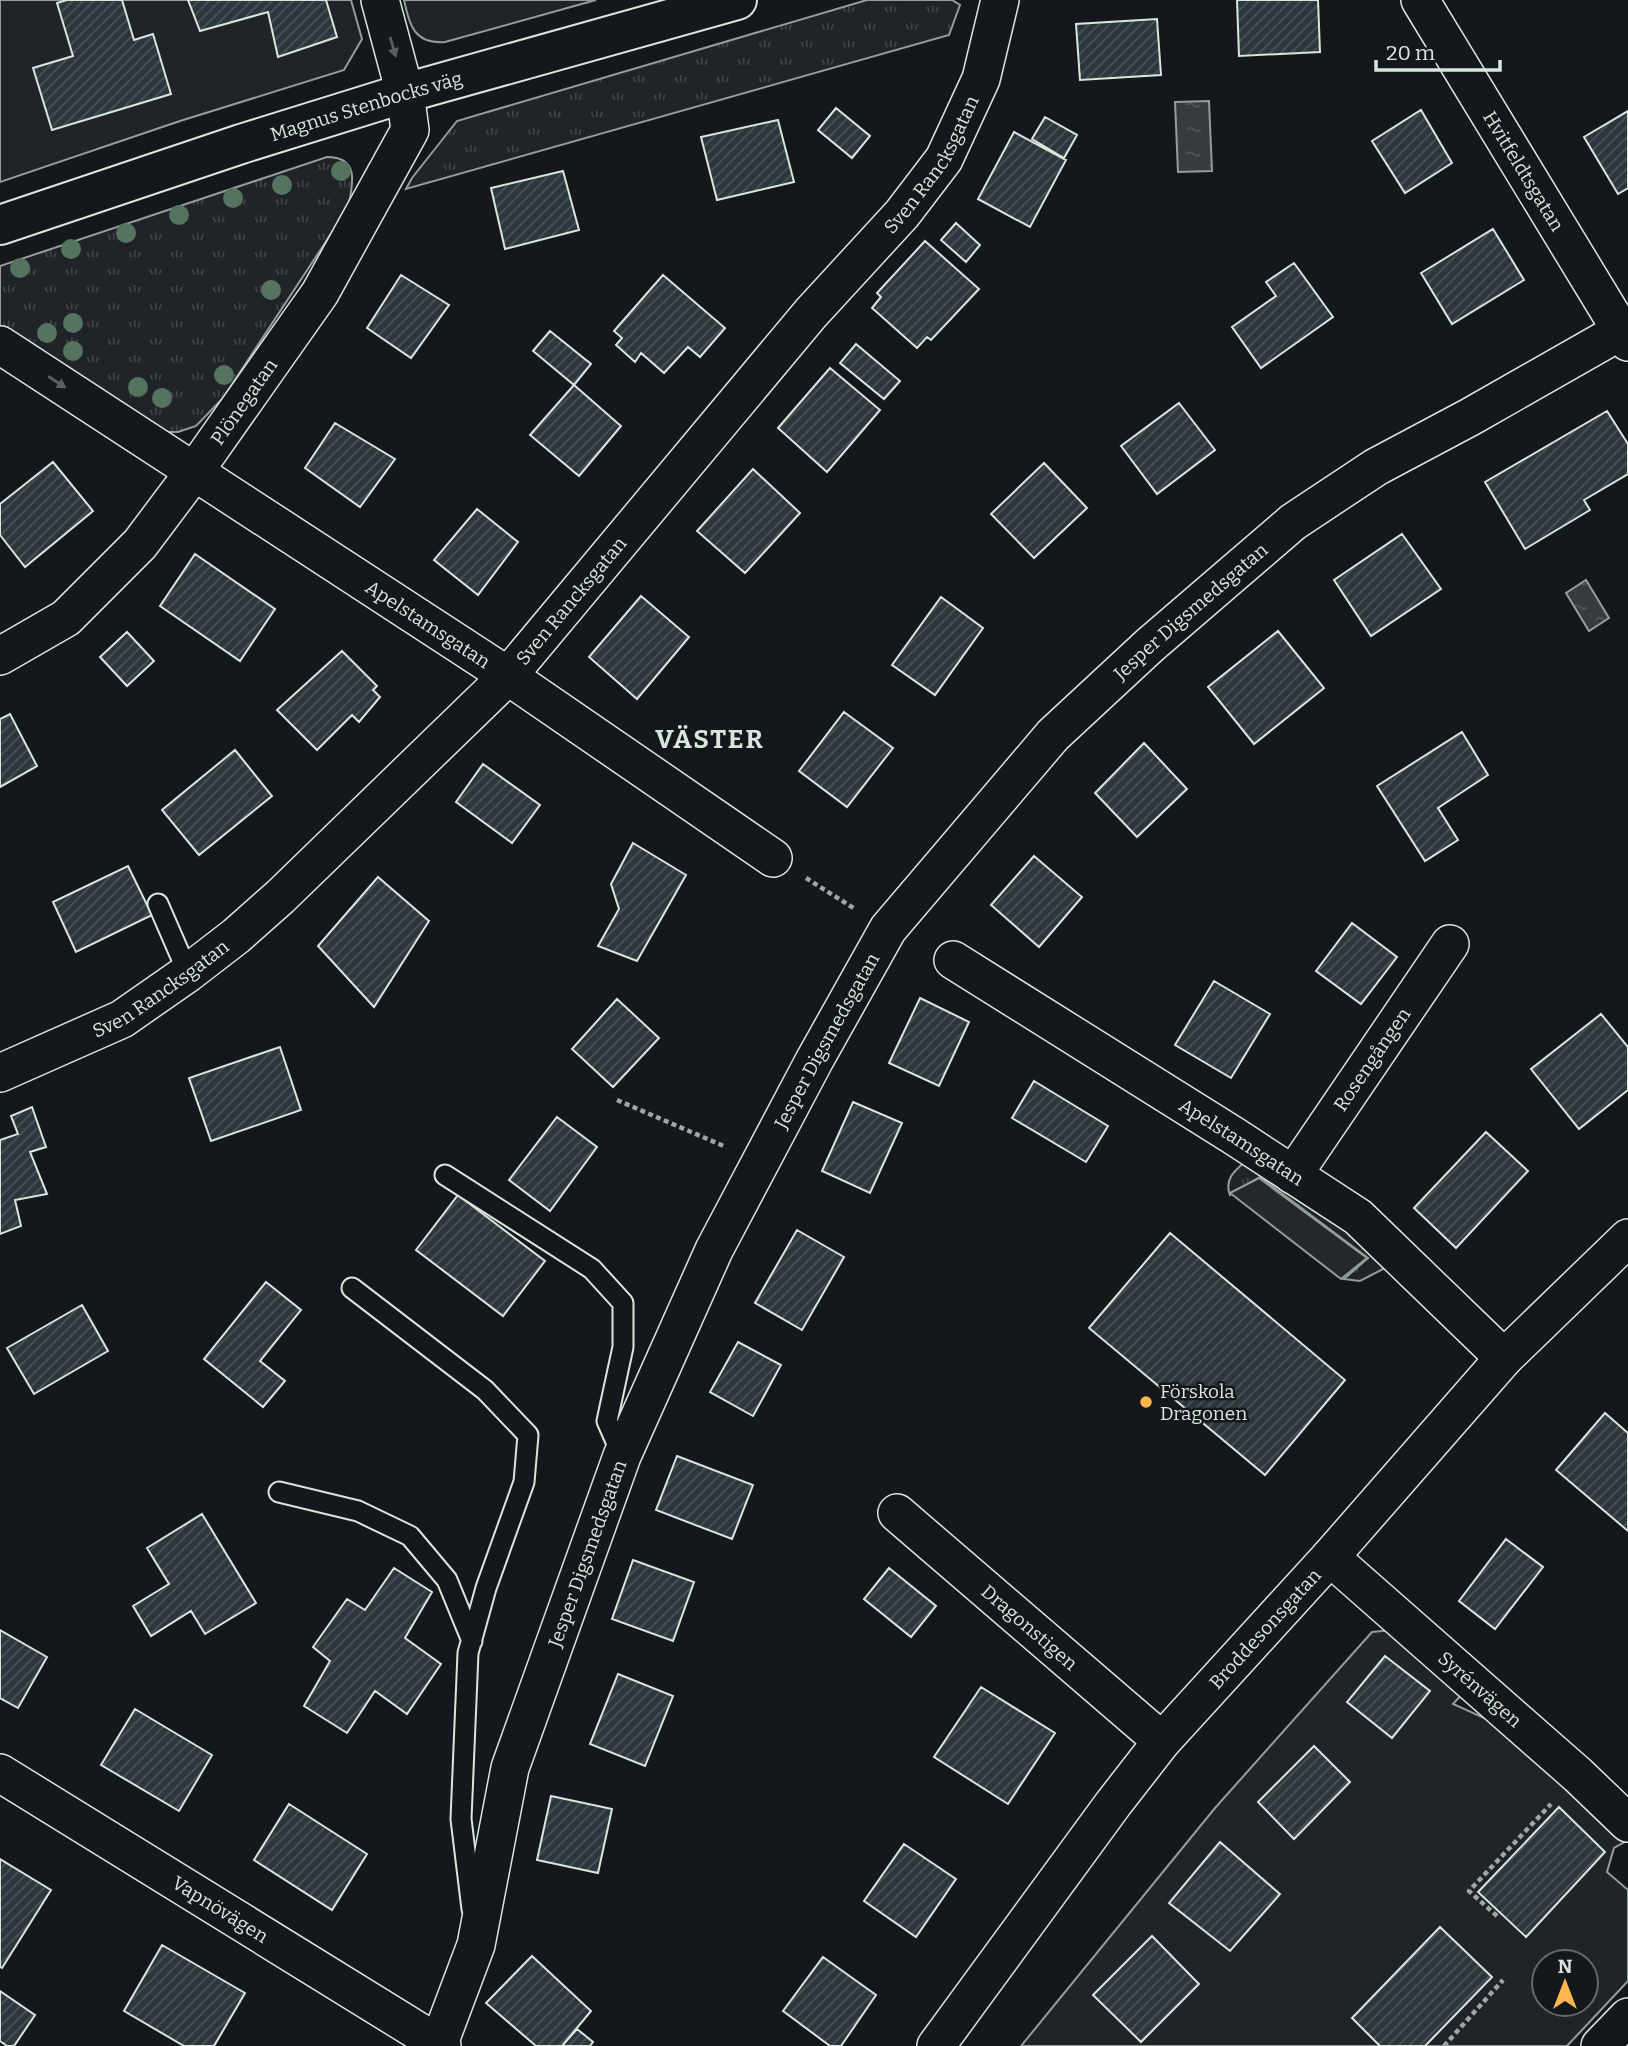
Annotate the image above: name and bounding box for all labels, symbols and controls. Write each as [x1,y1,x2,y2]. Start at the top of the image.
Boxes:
scale bar [1376,28,1500,72]
one-way arrow [388,36,398,57]
text: 20 m [1386,40,1435,66]
street label: Magnus Stenbocks väg [267,66,465,146]
street label: Sven Rancksgatan [879,92,983,238]
street label: Hvitfeldtsgatan [1479,107,1569,235]
street label: Plönegatan [205,354,282,449]
one-way arrow [48,375,66,389]
street label: Sven Rancksgatan [511,532,631,669]
street label: Jesper Digsmedsgatan [1108,538,1272,685]
street label: Apelstamsgatan [362,575,495,673]
district label: VÄSTER [655,724,765,755]
street label: Sven Rancksgatan [89,935,233,1042]
street label: Jesper Digsmedsgatan [769,949,884,1133]
street label: Rosengången [1328,1003,1415,1115]
street label: Apelstamsgatan [1175,1093,1308,1190]
place label: Förskola Dragonen [1160,1380,1247,1425]
marker: Förskola Dragonen [1138,1394,1154,1410]
street label: Jesper Digsmedsgatan [543,1457,631,1651]
street label: Broddesonsgatan [1204,1564,1325,1693]
street label: Dragonstigen [977,1579,1082,1675]
street label: Syrénvägen [1434,1646,1527,1732]
street label: Vapnövägen [168,1871,273,1947]
north arrow [1530,1948,1600,2018]
text: N [1558,1955,1573,1978]

